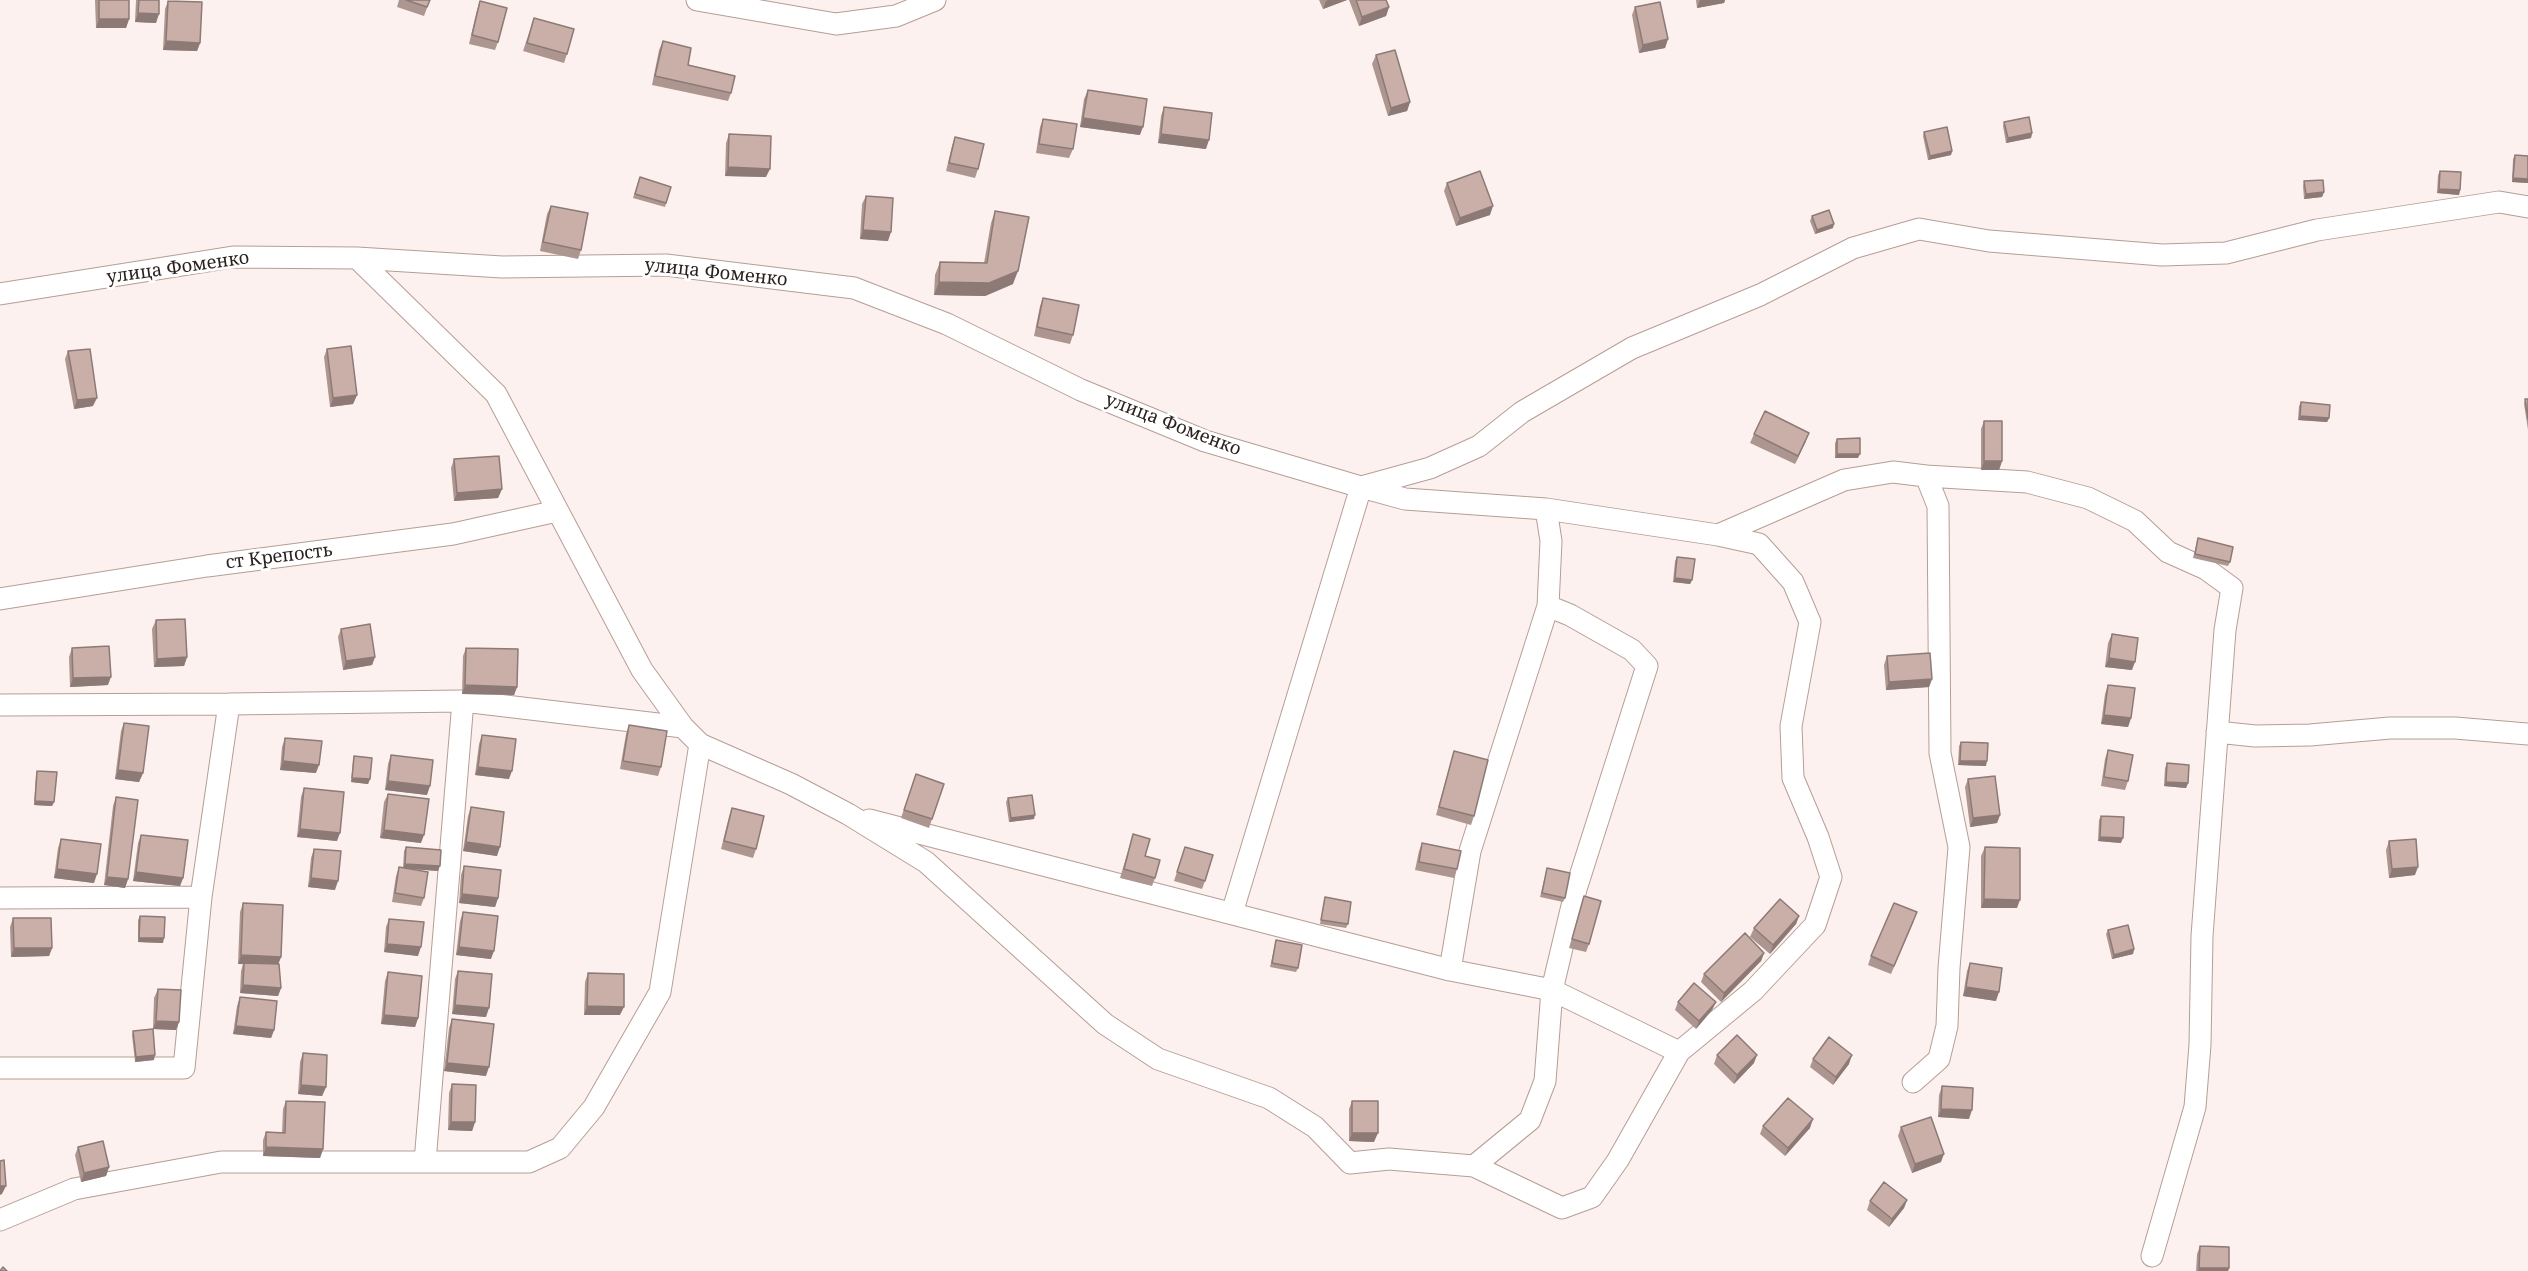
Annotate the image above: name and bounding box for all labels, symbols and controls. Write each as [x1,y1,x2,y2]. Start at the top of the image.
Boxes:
street label: улица Фоменко [105,247,251,289]
street label: улица Фоменко [643,255,789,291]
street label: улица Фоменко [1102,389,1244,461]
street label: ст Крепость [224,540,334,574]

